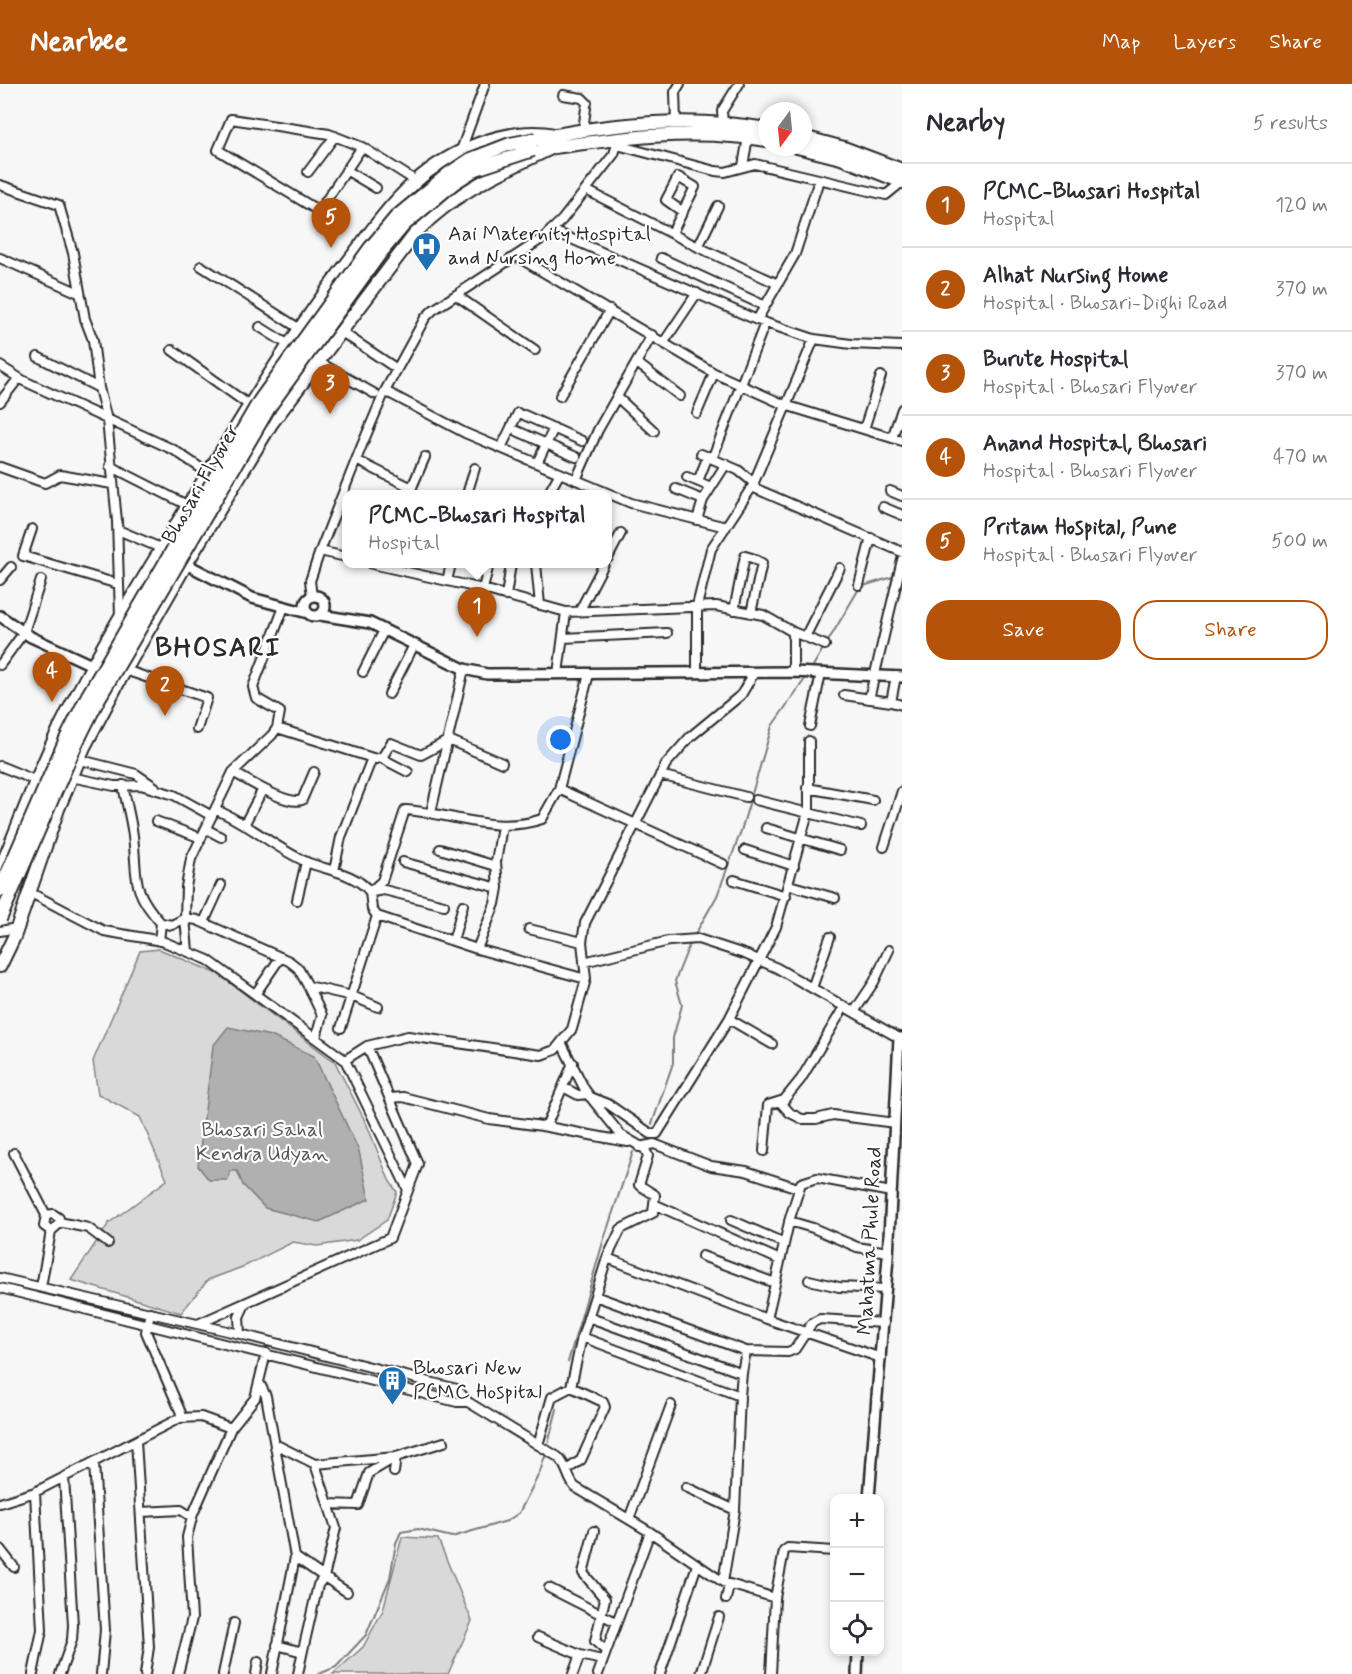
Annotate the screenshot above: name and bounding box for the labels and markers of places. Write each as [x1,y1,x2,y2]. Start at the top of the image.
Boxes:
pin: 5 [312,198,350,248]
place label: Aai Maternity Hospital and Nursing Home [448,220,651,272]
hospital icon: Aai Maternity Hospital and Nursing Home [411,230,443,272]
pin: 3 [310,364,350,414]
pin: 1 [458,588,496,637]
pin: 4 [32,652,72,702]
pin: 2 [146,666,184,716]
place label: Bhosari New PCMC Hospital [413,1354,542,1406]
building icon: Bhosari New PCMC Hospital [376,1364,408,1406]

